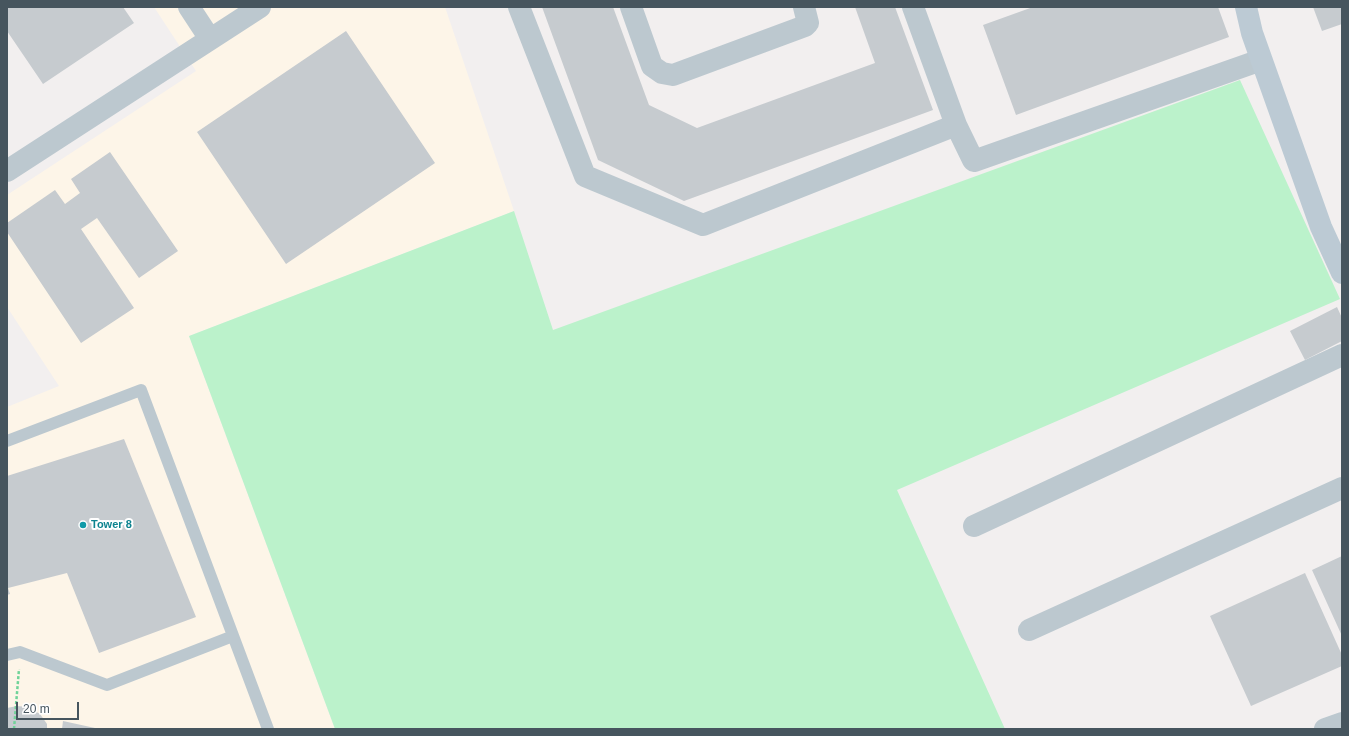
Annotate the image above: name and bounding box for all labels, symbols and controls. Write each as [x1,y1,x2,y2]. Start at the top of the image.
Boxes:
place label: Tower 8 [91,518,132,532]
marker: Tower 8 [78,520,88,530]
scale bar [18,694,81,720]
text: 20 m [23,702,50,716]

